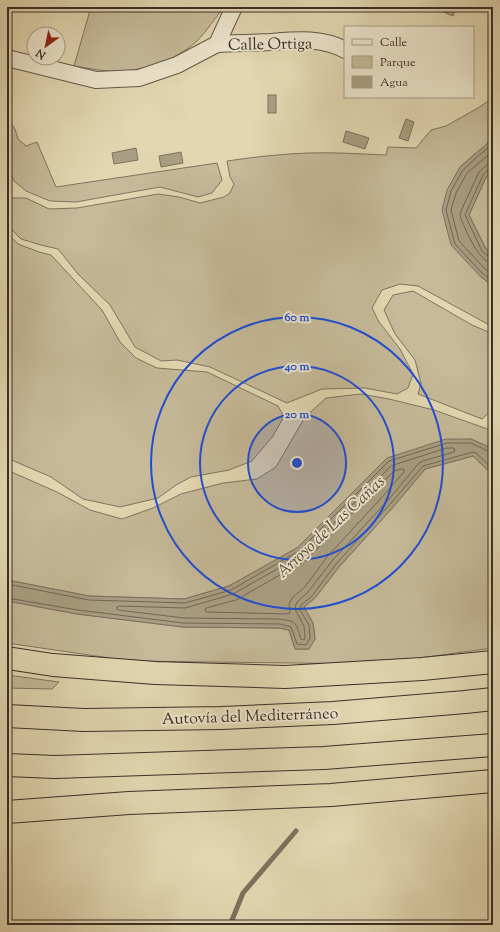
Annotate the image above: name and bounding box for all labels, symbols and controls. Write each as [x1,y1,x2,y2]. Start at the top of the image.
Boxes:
north arrow [26,26,66,66]
legend [344,26,474,98]
street label: Calle Ortiga [228,33,313,58]
text: Calle [380,34,408,52]
text: N [33,44,50,63]
text: Parque [380,54,416,72]
text: Agua [380,74,408,92]
text: 60 m [285,309,309,327]
text: 40 m [284,358,309,376]
text: 20 m [285,406,309,424]
centre of rings [290,456,304,470]
water label: Arroyo de Las Cañas [272,470,391,584]
street label: Autovía del Mediterráneo [161,703,339,732]

